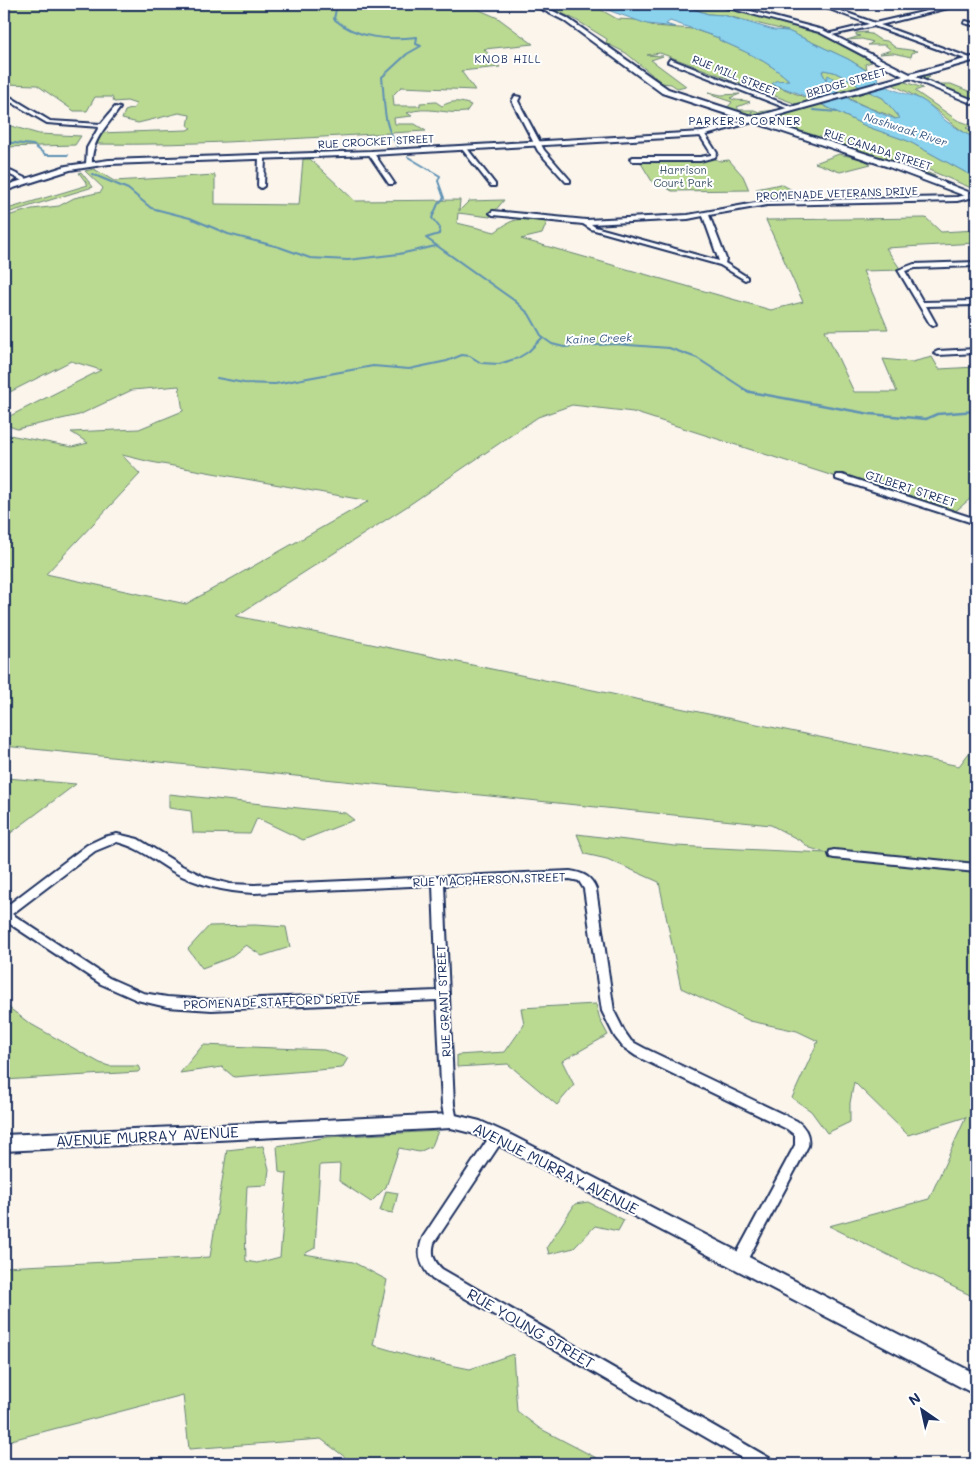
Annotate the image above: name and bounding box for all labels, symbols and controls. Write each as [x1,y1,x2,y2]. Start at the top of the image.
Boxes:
district label: KNOB HILL [474,51,542,66]
street label: RUE MILL STREET [690,51,780,99]
street label: BRIDGE STREET [804,63,888,101]
water label: Nashwaak River [862,108,950,150]
district label: PARKER'S CORNER [689,113,801,128]
street label: RUE CANADA STREET [822,125,934,173]
street label: RUE CROCKET STREET [317,130,435,152]
park label: Harrison Court Park [653,162,713,190]
street label: PROMENADE VETERANS DRIVE [756,183,918,203]
water label: Kaine Creek [566,329,632,347]
street label: GILBERT STREET [864,466,959,510]
street label: RUE MACPHERSON STREET [412,868,566,890]
street label: RUE GRANT STREET [432,944,454,1057]
street label: PROMENADE STAFFORD DRIVE [183,990,361,1012]
street label: AVENUE MURRAY AVENUE [470,1118,642,1219]
street label: AVENUE MURRAY AVENUE [55,1121,239,1151]
street label: RUE YOUNG STREET [464,1283,598,1373]
north arrow [898,1386,948,1436]
text: N [905,1388,924,1410]

